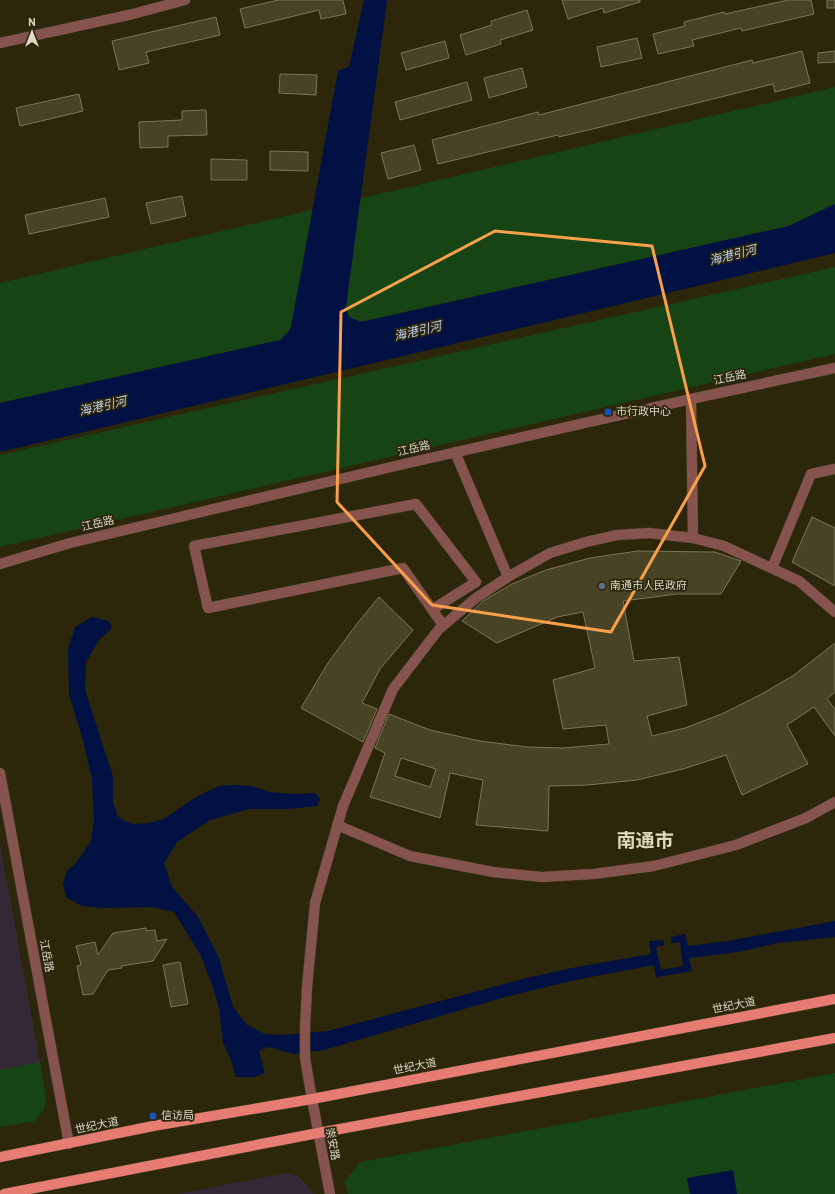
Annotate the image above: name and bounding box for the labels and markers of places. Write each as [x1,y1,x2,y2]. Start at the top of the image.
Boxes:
place label: 市行政中心 [616,405,671,419]
marker: 市行政中心 [603,407,613,417]
place label: 南通市人民政府 [610,579,687,593]
marker: 南通市人民政府 [597,581,607,591]
place label: 信访局 [161,1109,194,1123]
marker: 信访局 [148,1111,158,1121]

